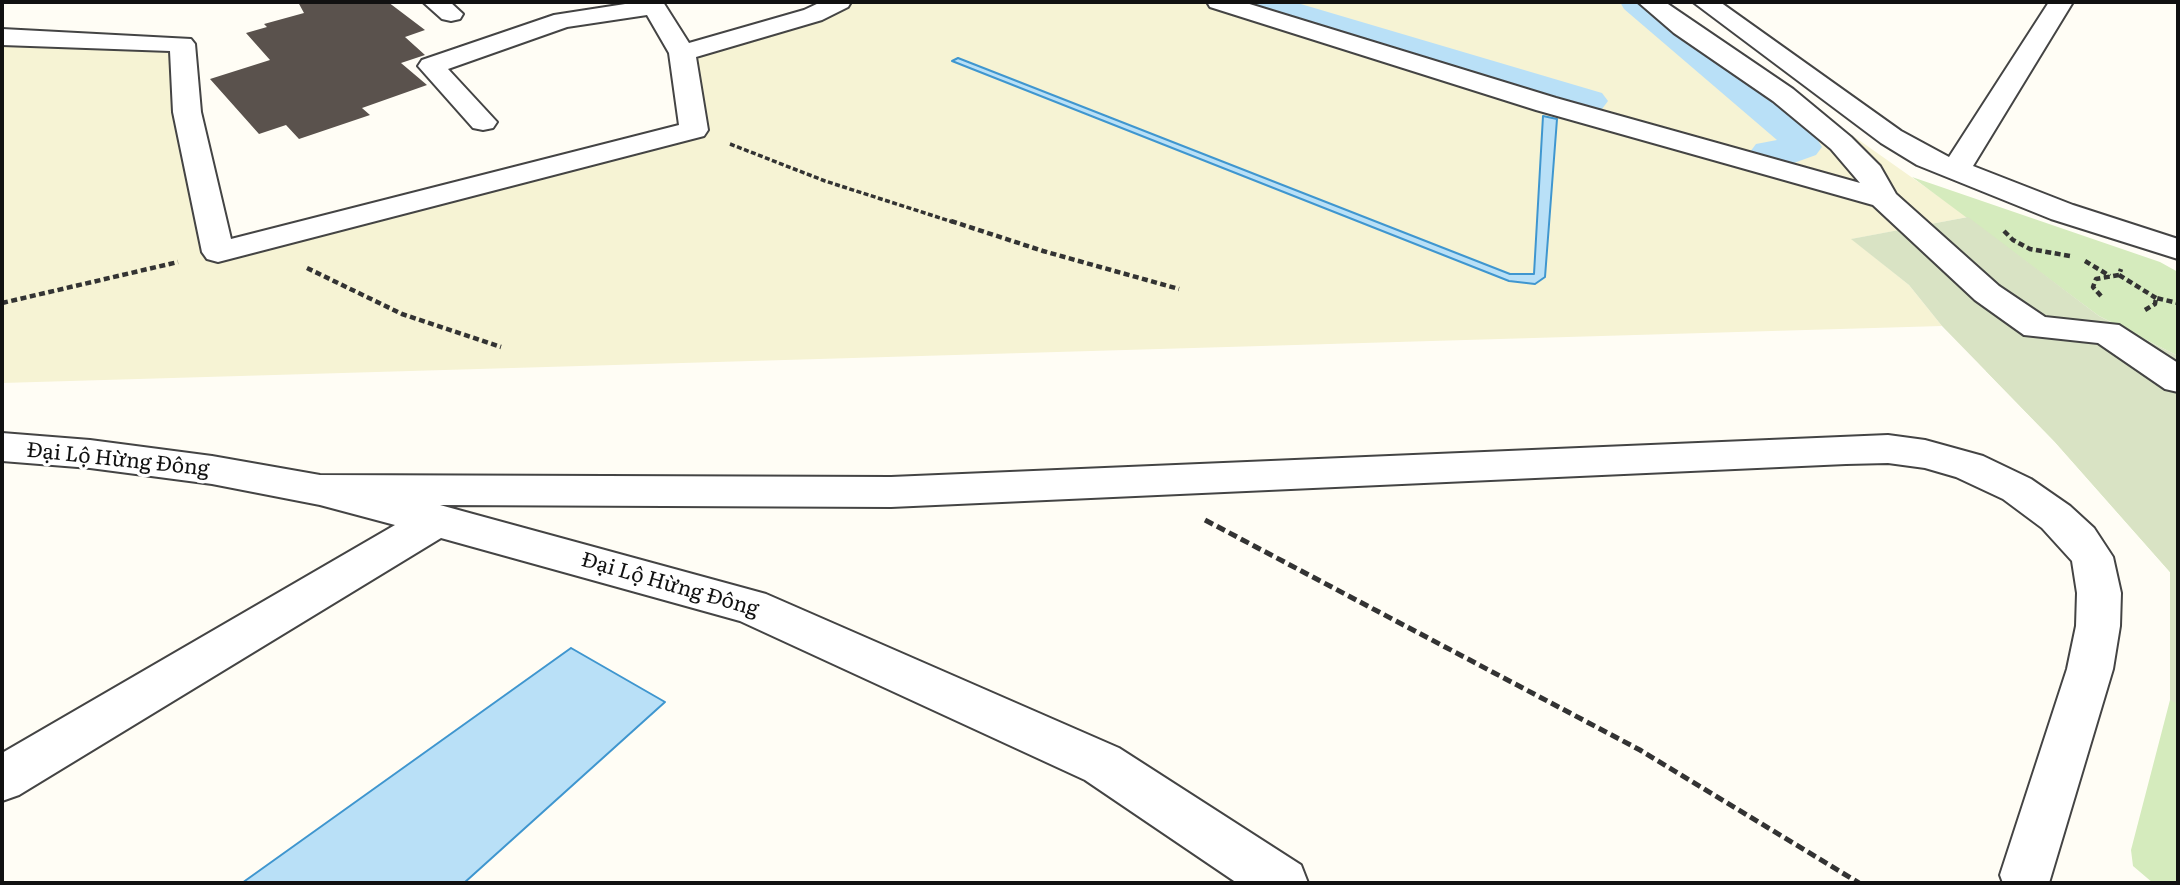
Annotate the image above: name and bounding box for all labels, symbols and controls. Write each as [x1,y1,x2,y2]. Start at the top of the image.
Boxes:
street label: Đại Lộ Hừng Đông [25,438,211,482]
street label: Đại Lộ Hừng Đông [578,548,762,622]

